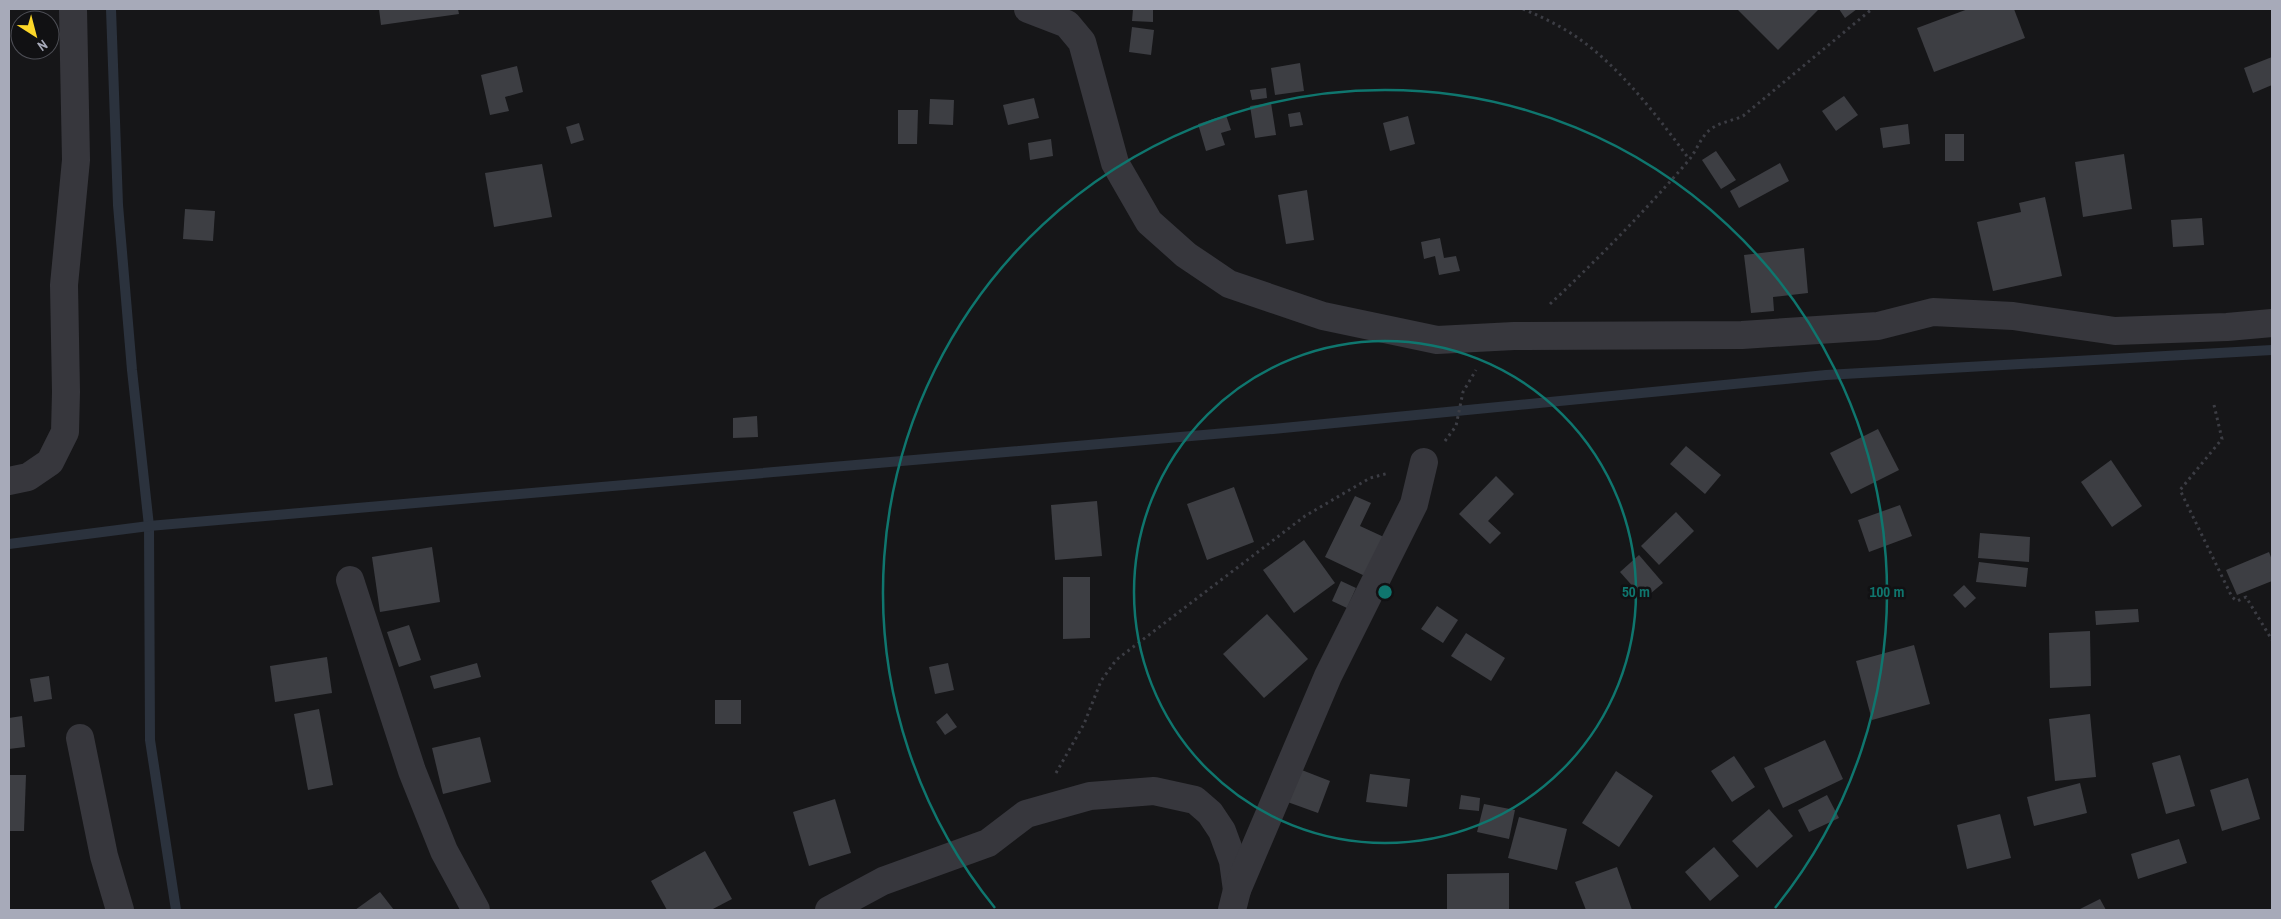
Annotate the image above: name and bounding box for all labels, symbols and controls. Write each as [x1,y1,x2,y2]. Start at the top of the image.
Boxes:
north arrow [10,10,60,60]
text: N [34,36,51,55]
text: 50 m [1622,581,1650,602]
text: 100 m [1870,581,1904,602]
centre of rings [1376,583,1394,601]

